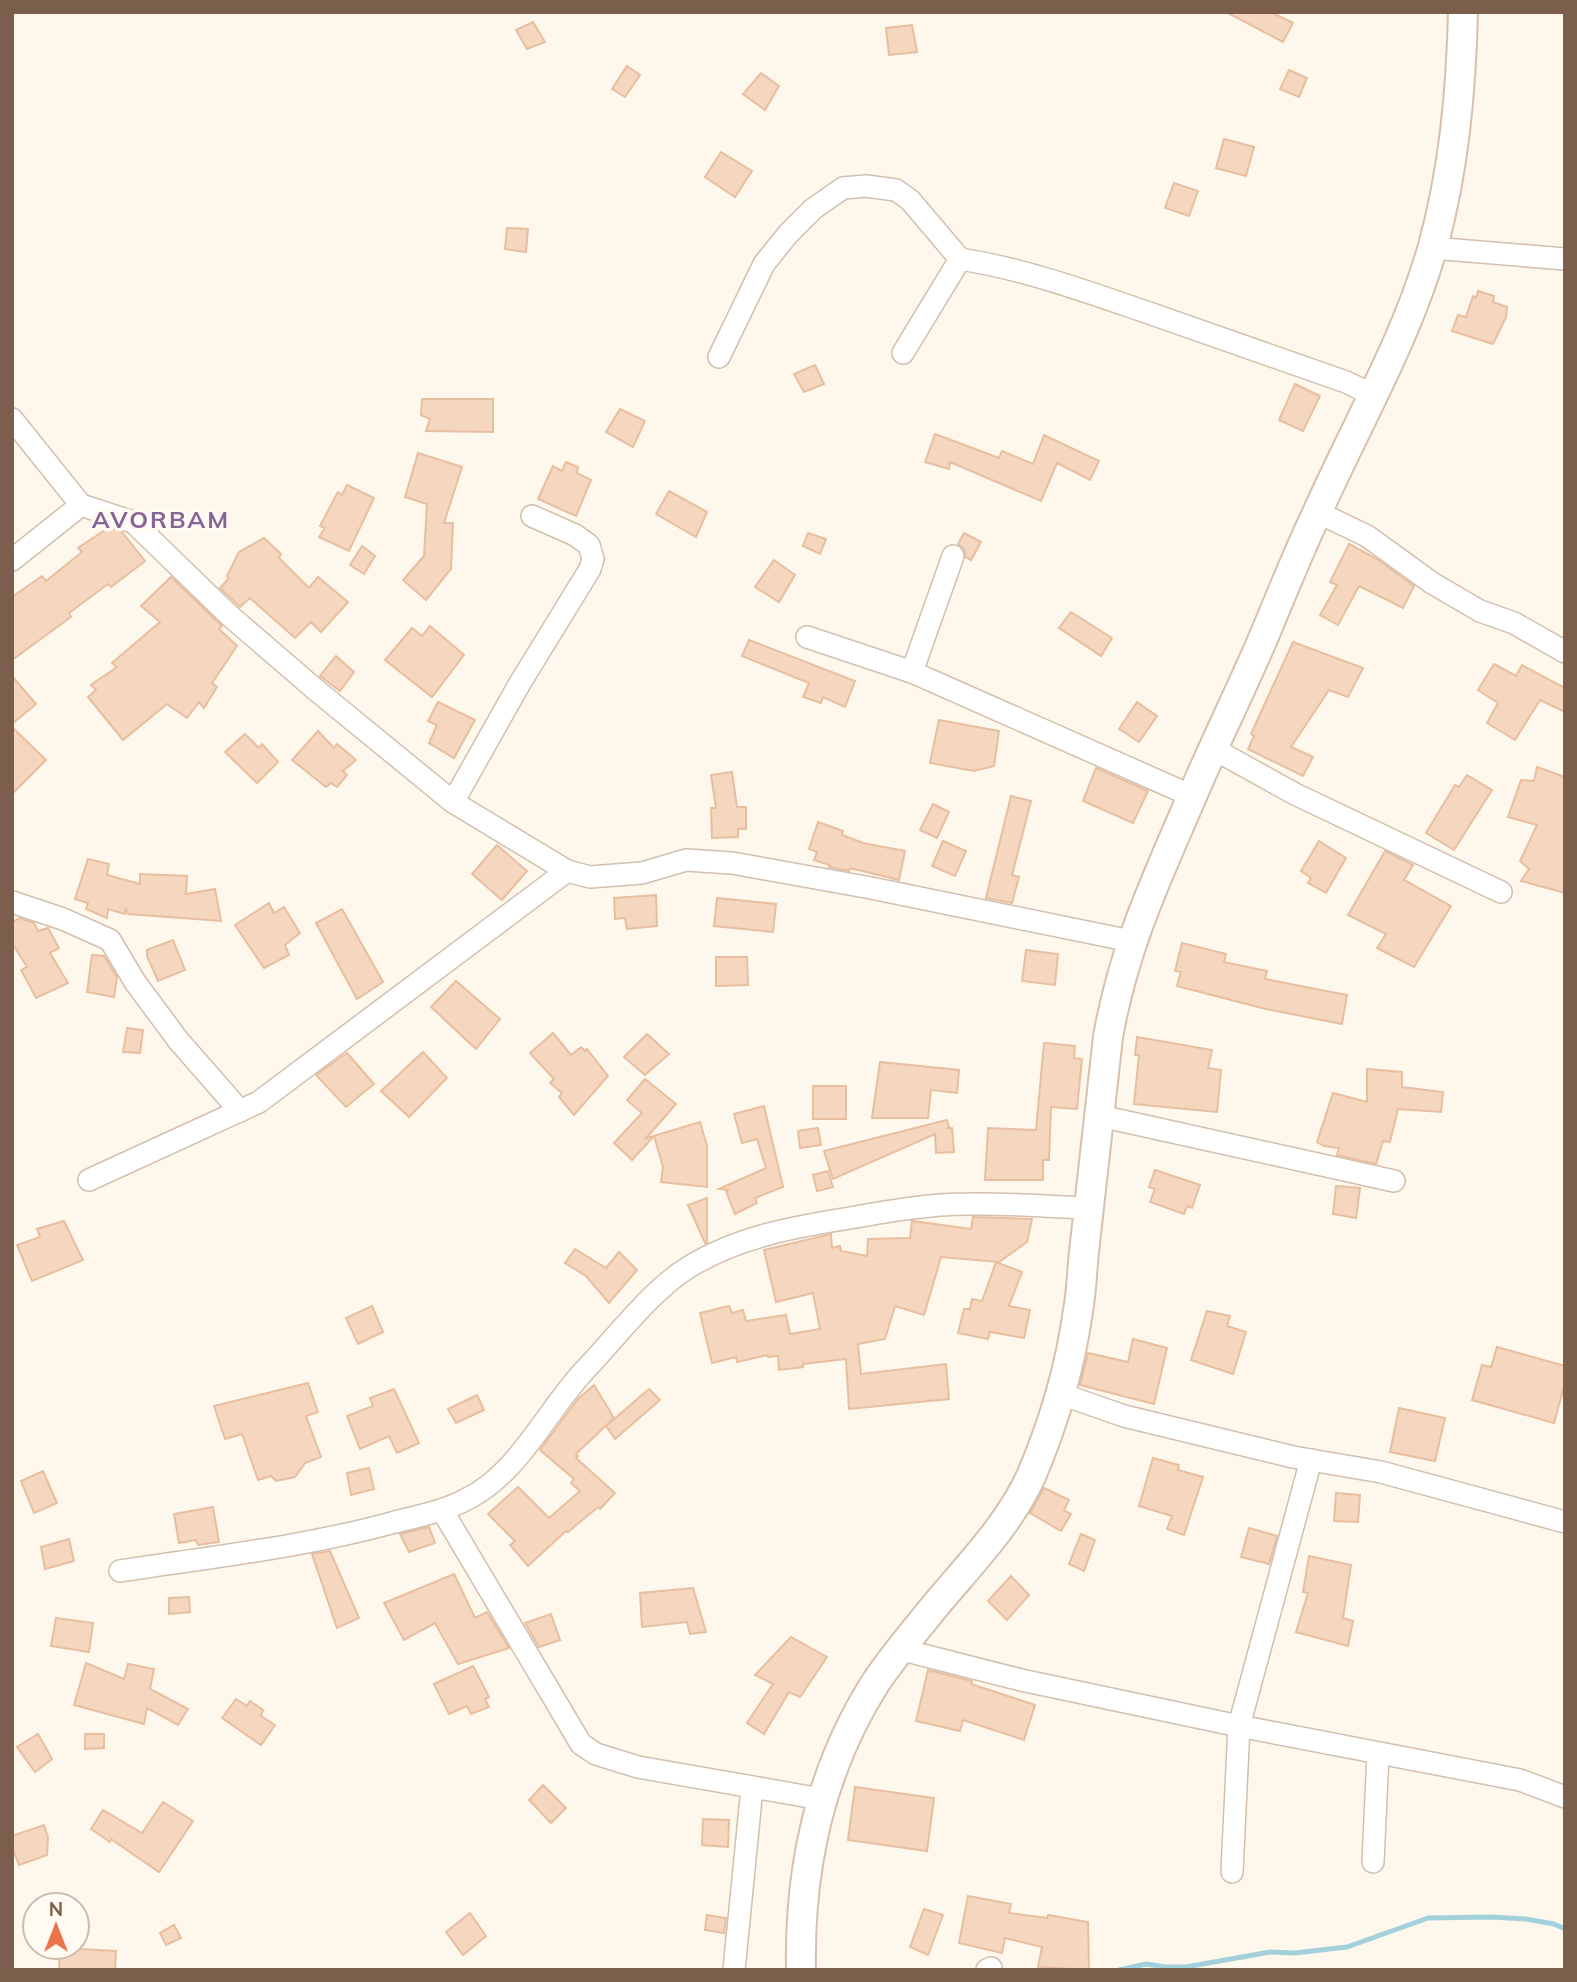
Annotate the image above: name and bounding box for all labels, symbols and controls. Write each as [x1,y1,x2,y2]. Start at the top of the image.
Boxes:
district label: AVORBAM [92,504,230,534]
north arrow [21,1891,91,1961]
text: N [49,1897,63,1921]

